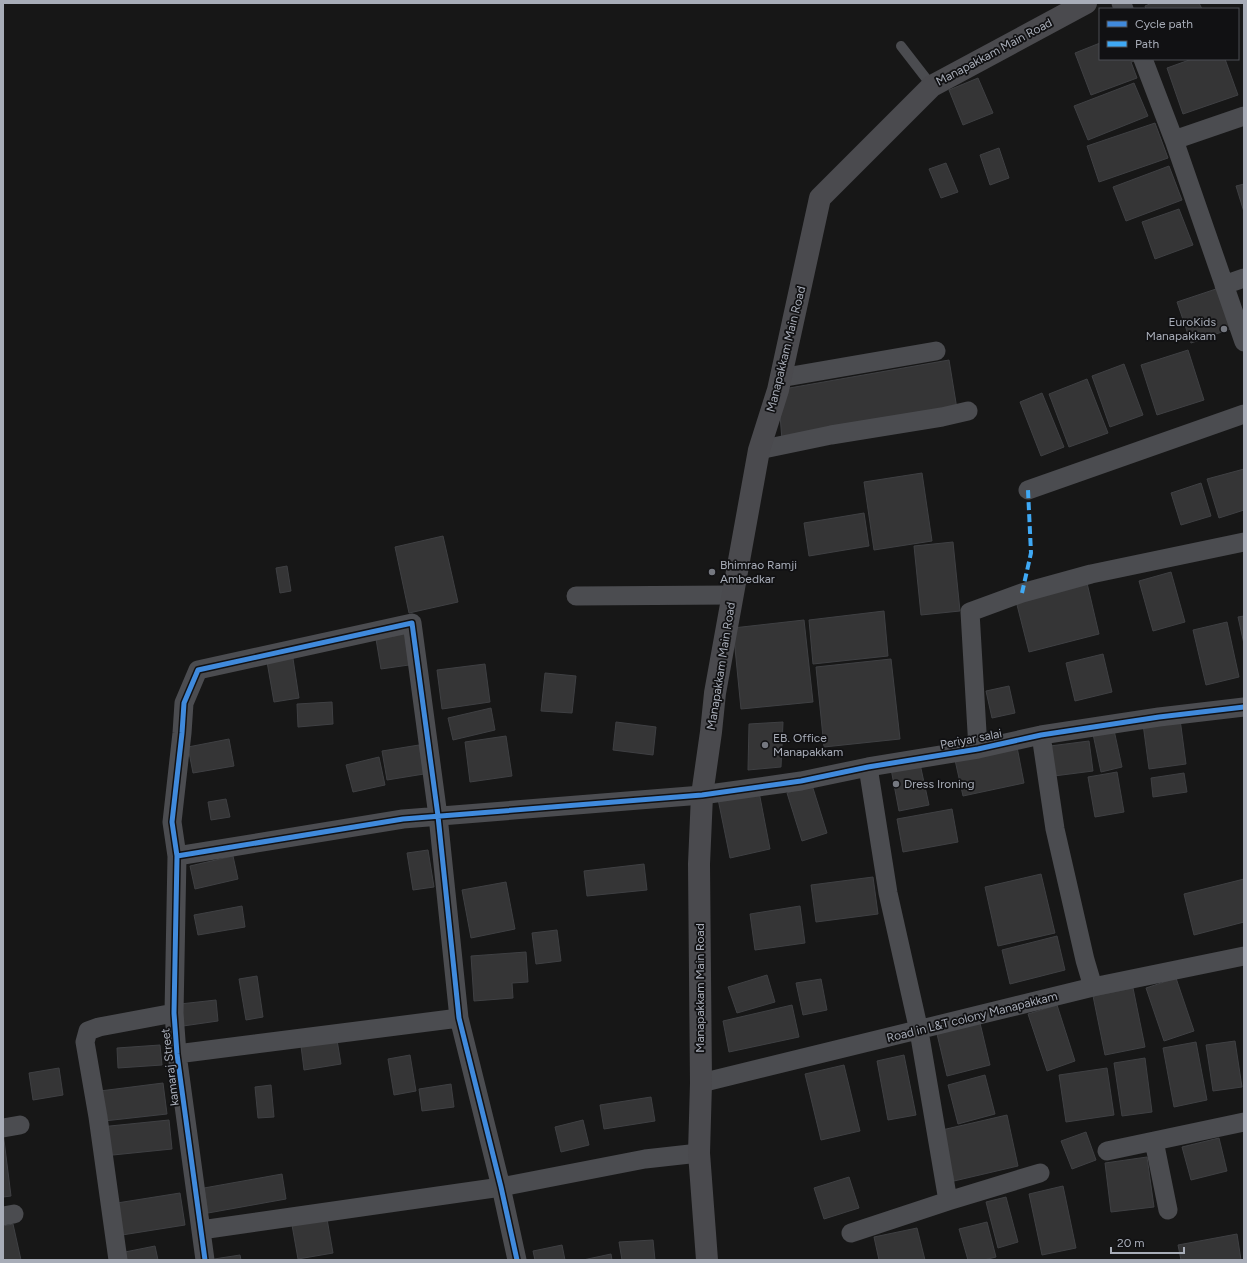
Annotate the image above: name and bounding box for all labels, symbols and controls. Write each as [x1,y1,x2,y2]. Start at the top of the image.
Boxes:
legend [1099,8,1239,60]
street label: Manapakkam Main Road [934,15,1054,89]
text: Cycle path [1135,17,1193,31]
text: Path [1135,37,1159,51]
street label: Manapakkam Main Road [764,285,808,413]
place label: EuroKids Manapakkam [1146,315,1216,343]
marker: EuroKids Manapakkam [1219,324,1229,334]
place label: Bhimrao Ramji Ambedkar [720,558,797,586]
marker: Bhimrao Ramji Ambedkar [707,567,717,577]
street label: Manapakkam Main Road [704,601,738,731]
street label: Periyar salai [939,726,1003,752]
place label: EB. Office Manapakkam [773,731,843,759]
marker: EB. Office Manapakkam [760,740,770,750]
place label: Dress Ironing [904,777,975,791]
marker: Dress Ironing [891,779,901,789]
street label: Manapakkam Main Road [693,923,707,1053]
street label: Road in L&T colony Manapakkam [885,989,1059,1045]
street label: kamaraj Street [158,1027,182,1107]
scale bar [1111,1229,1184,1255]
text: 20 m [1117,1236,1145,1250]

